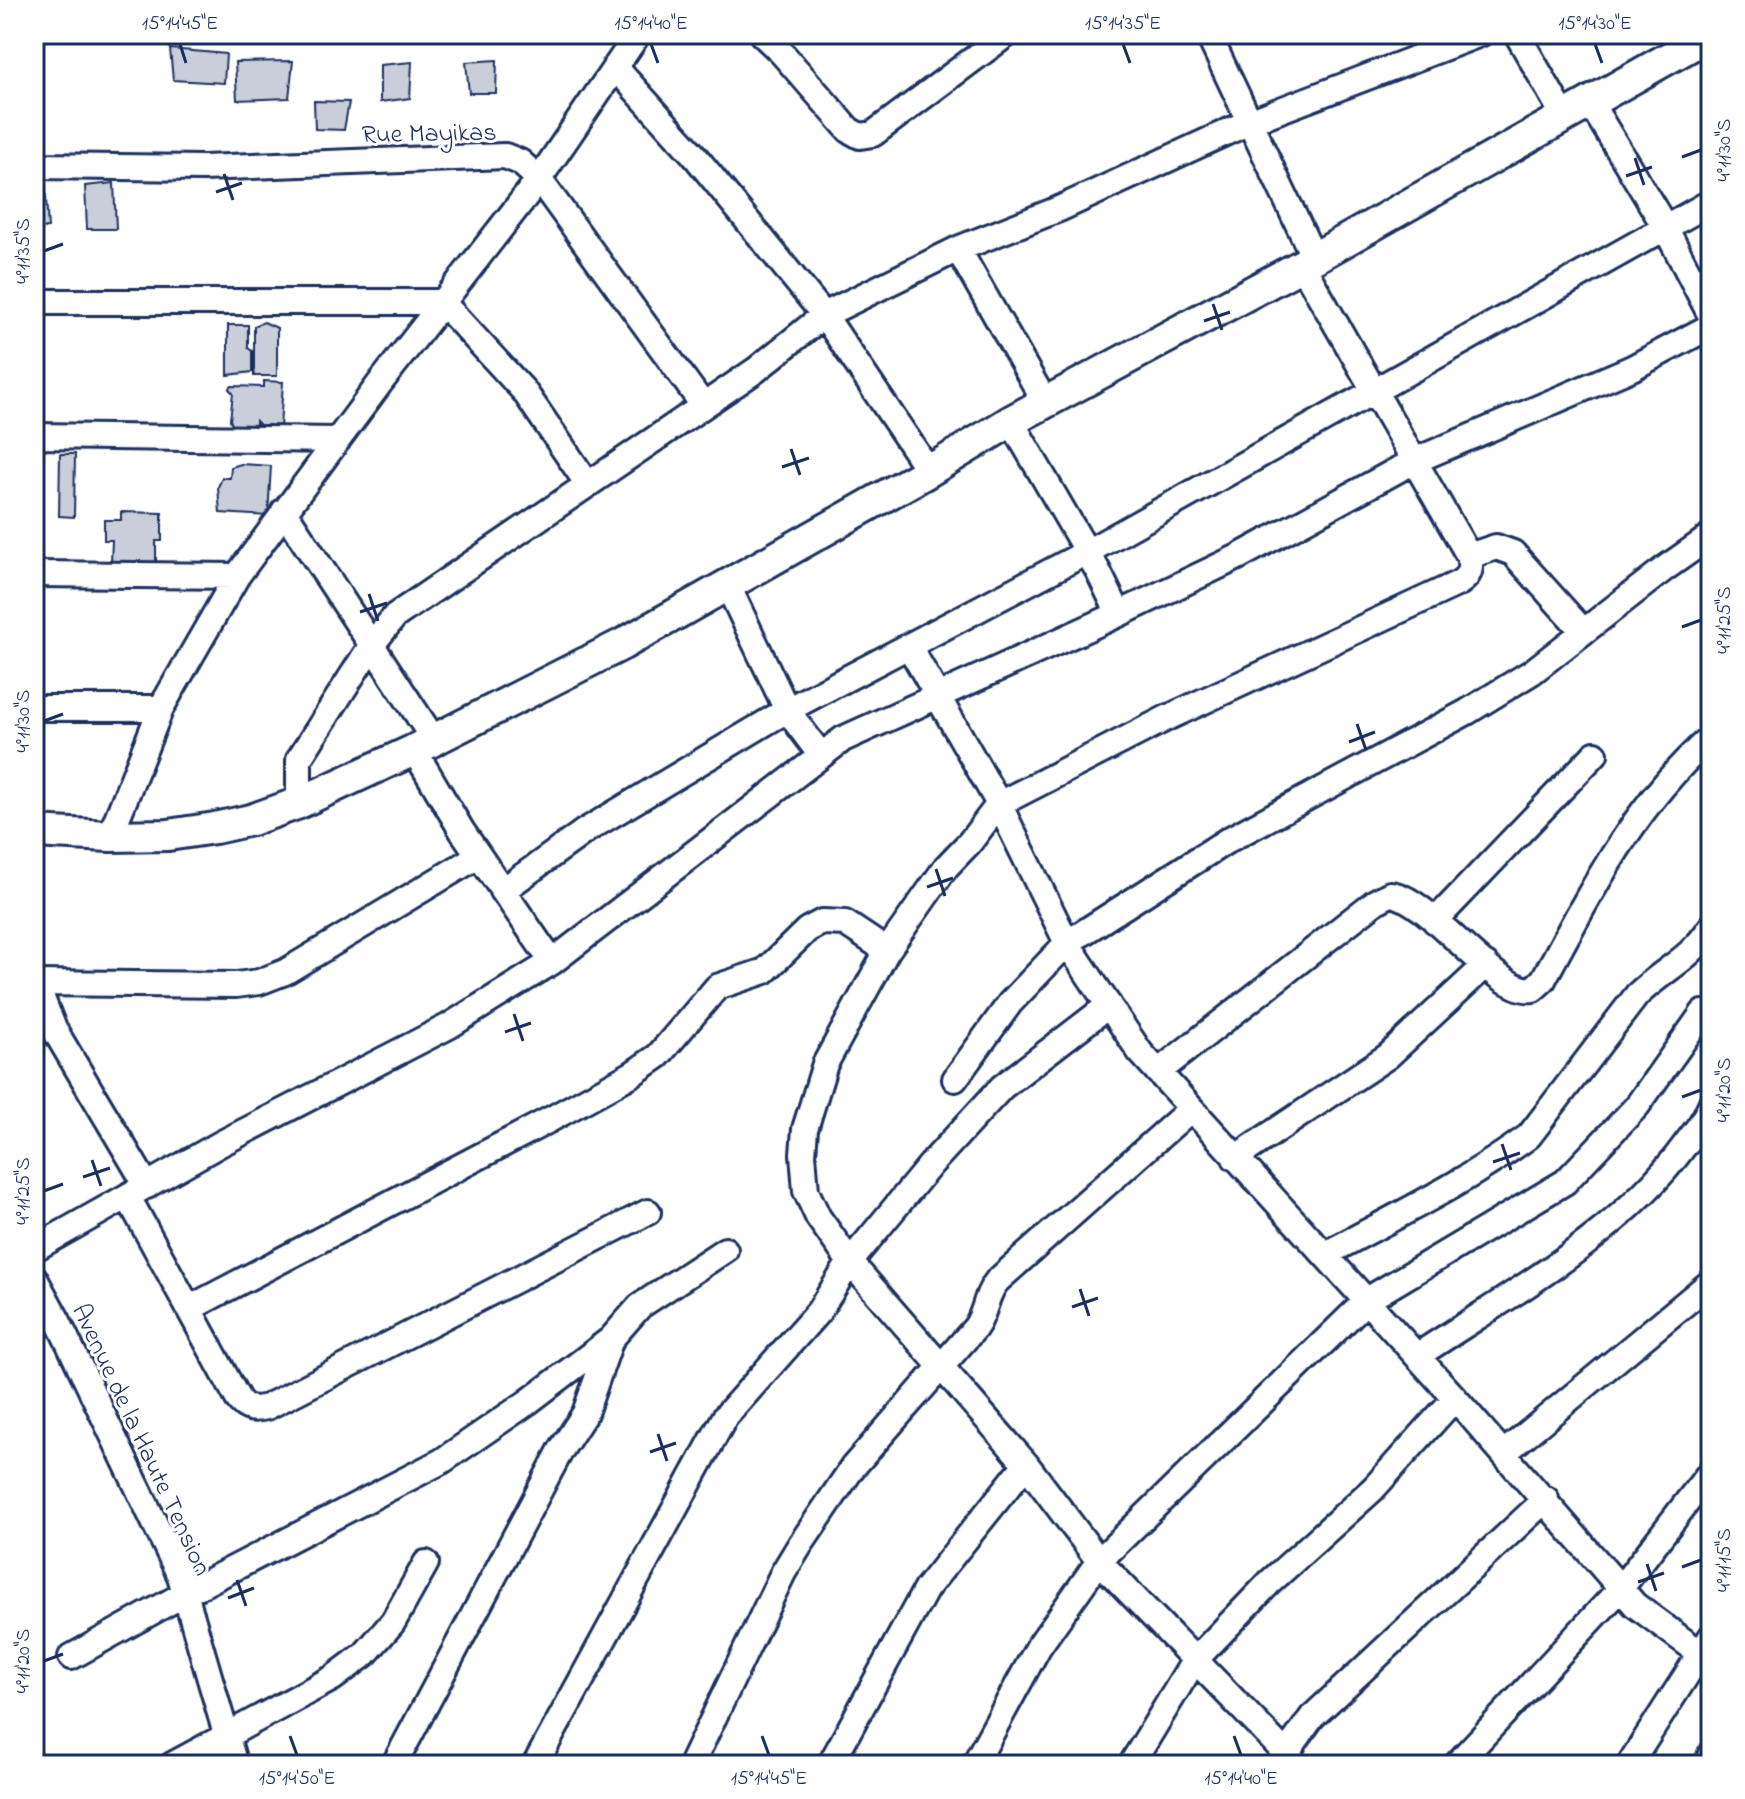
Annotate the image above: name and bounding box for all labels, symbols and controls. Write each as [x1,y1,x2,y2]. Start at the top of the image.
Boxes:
text: 15°14'45"E [142,10,218,39]
text: 15°14'40"E [614,10,688,39]
text: 15°14'35"E [1085,10,1161,39]
text: 15°14'30"E [1558,10,1632,39]
street label: Rue Mayikas [361,115,497,155]
text: 4°11'30"S [1711,118,1740,181]
text: 4°11'35"S [10,218,39,284]
text: 4°11'25"S [1711,586,1740,654]
text: 4°11'30"S [10,689,39,752]
text: 4°11'20"S [1711,1058,1740,1122]
text: 4°11'25"S [10,1157,39,1225]
street label: Avenue de la Haute Tension [60,1298,220,1583]
text: 4°11'15"S [1711,1528,1740,1592]
text: 4°11'20"S [10,1629,39,1693]
text: 15°14'50"E [259,1765,335,1794]
text: 15°14'45"E [731,1765,807,1794]
text: 15°14'40"E [1204,1765,1278,1794]

